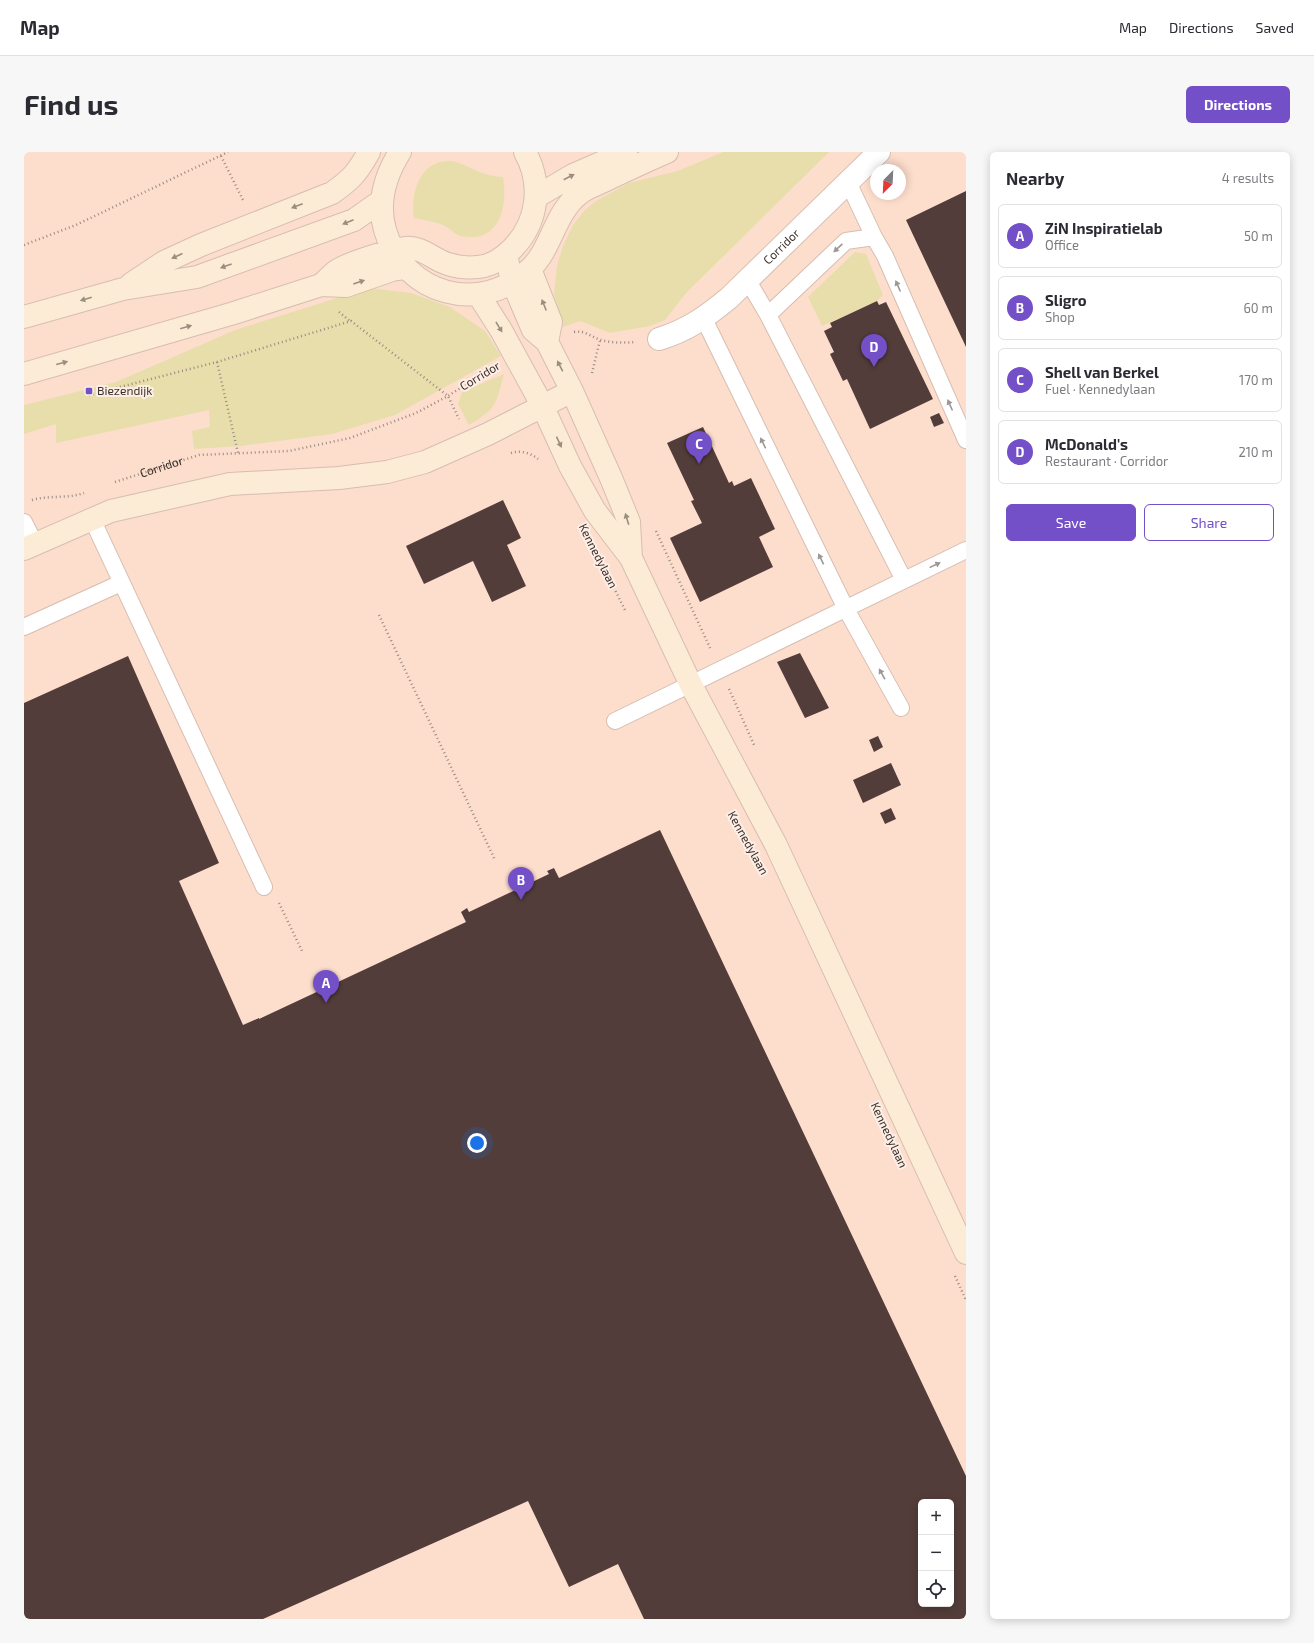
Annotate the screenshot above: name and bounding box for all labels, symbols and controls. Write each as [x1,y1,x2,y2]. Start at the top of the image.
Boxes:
text: Map [20,16,60,39]
text: Map [1119,19,1147,36]
text: Directions [1169,19,1234,36]
text: Saved [1256,19,1294,36]
button: Directions [1186,86,1290,123]
text: Find us [24,87,118,121]
north arrow [870,164,906,200]
text: Nearby [1006,168,1064,188]
text: 4 results [1222,170,1274,186]
one-way arrow [564,174,575,180]
one-way arrow [291,203,303,209]
one-way arrow [342,219,354,225]
text: ZiN Inspiratielab [1045,219,1163,237]
street label: Corridor [760,225,802,267]
text: A [1016,228,1024,244]
text: 50 m [1244,228,1273,244]
text: Office [1045,237,1079,253]
one-way arrow [833,243,843,253]
one-way arrow [172,253,183,259]
one-way arrow [220,264,232,270]
one-way arrow [354,278,366,284]
one-way arrow [895,280,901,291]
text: Sligro [1045,291,1087,309]
one-way arrow [79,297,92,303]
one-way arrow [540,298,546,310]
text: B [1016,300,1024,316]
text: 60 m [1243,300,1273,316]
text: Shop [1045,309,1075,325]
one-way arrow [496,321,503,333]
one-way arrow [181,324,193,330]
pin: D [861,334,887,367]
street label: Corridor [457,358,502,393]
one-way arrow [56,360,68,366]
one-way arrow [556,360,563,372]
text: Shell van Berkel [1045,363,1159,381]
text: C [1016,372,1024,388]
text: 170 m [1239,372,1273,388]
text: Fuel · Kennedylaan [1045,381,1155,397]
place label: Biezendijk [97,383,152,398]
marker: Biezendijk [84,386,94,396]
one-way arrow [947,398,953,410]
pin: C [686,431,712,464]
text: McDonald's [1045,435,1128,453]
one-way arrow [556,437,562,448]
one-way arrow [760,437,766,448]
text: D [1016,444,1024,460]
text: 210 m [1238,444,1273,460]
street label: Corridor [138,452,185,480]
text: Restaurant · Corridor [1045,453,1168,469]
button: Save [1006,504,1136,541]
button: Share [1144,504,1274,541]
one-way arrow [624,513,630,525]
street label: Kennedylaan [577,521,621,590]
one-way arrow [818,553,824,565]
one-way arrow [929,562,941,568]
one-way arrow [878,668,885,680]
street label: Kennedylaan [726,808,772,877]
pin: B [508,867,534,900]
pin: A [313,970,339,1003]
street label: Kennedylaan [869,1100,911,1170]
your location [467,1133,487,1153]
map controls [918,1499,954,1607]
button: + [918,1499,954,1535]
button: − [918,1535,954,1571]
button: locate [918,1571,954,1607]

